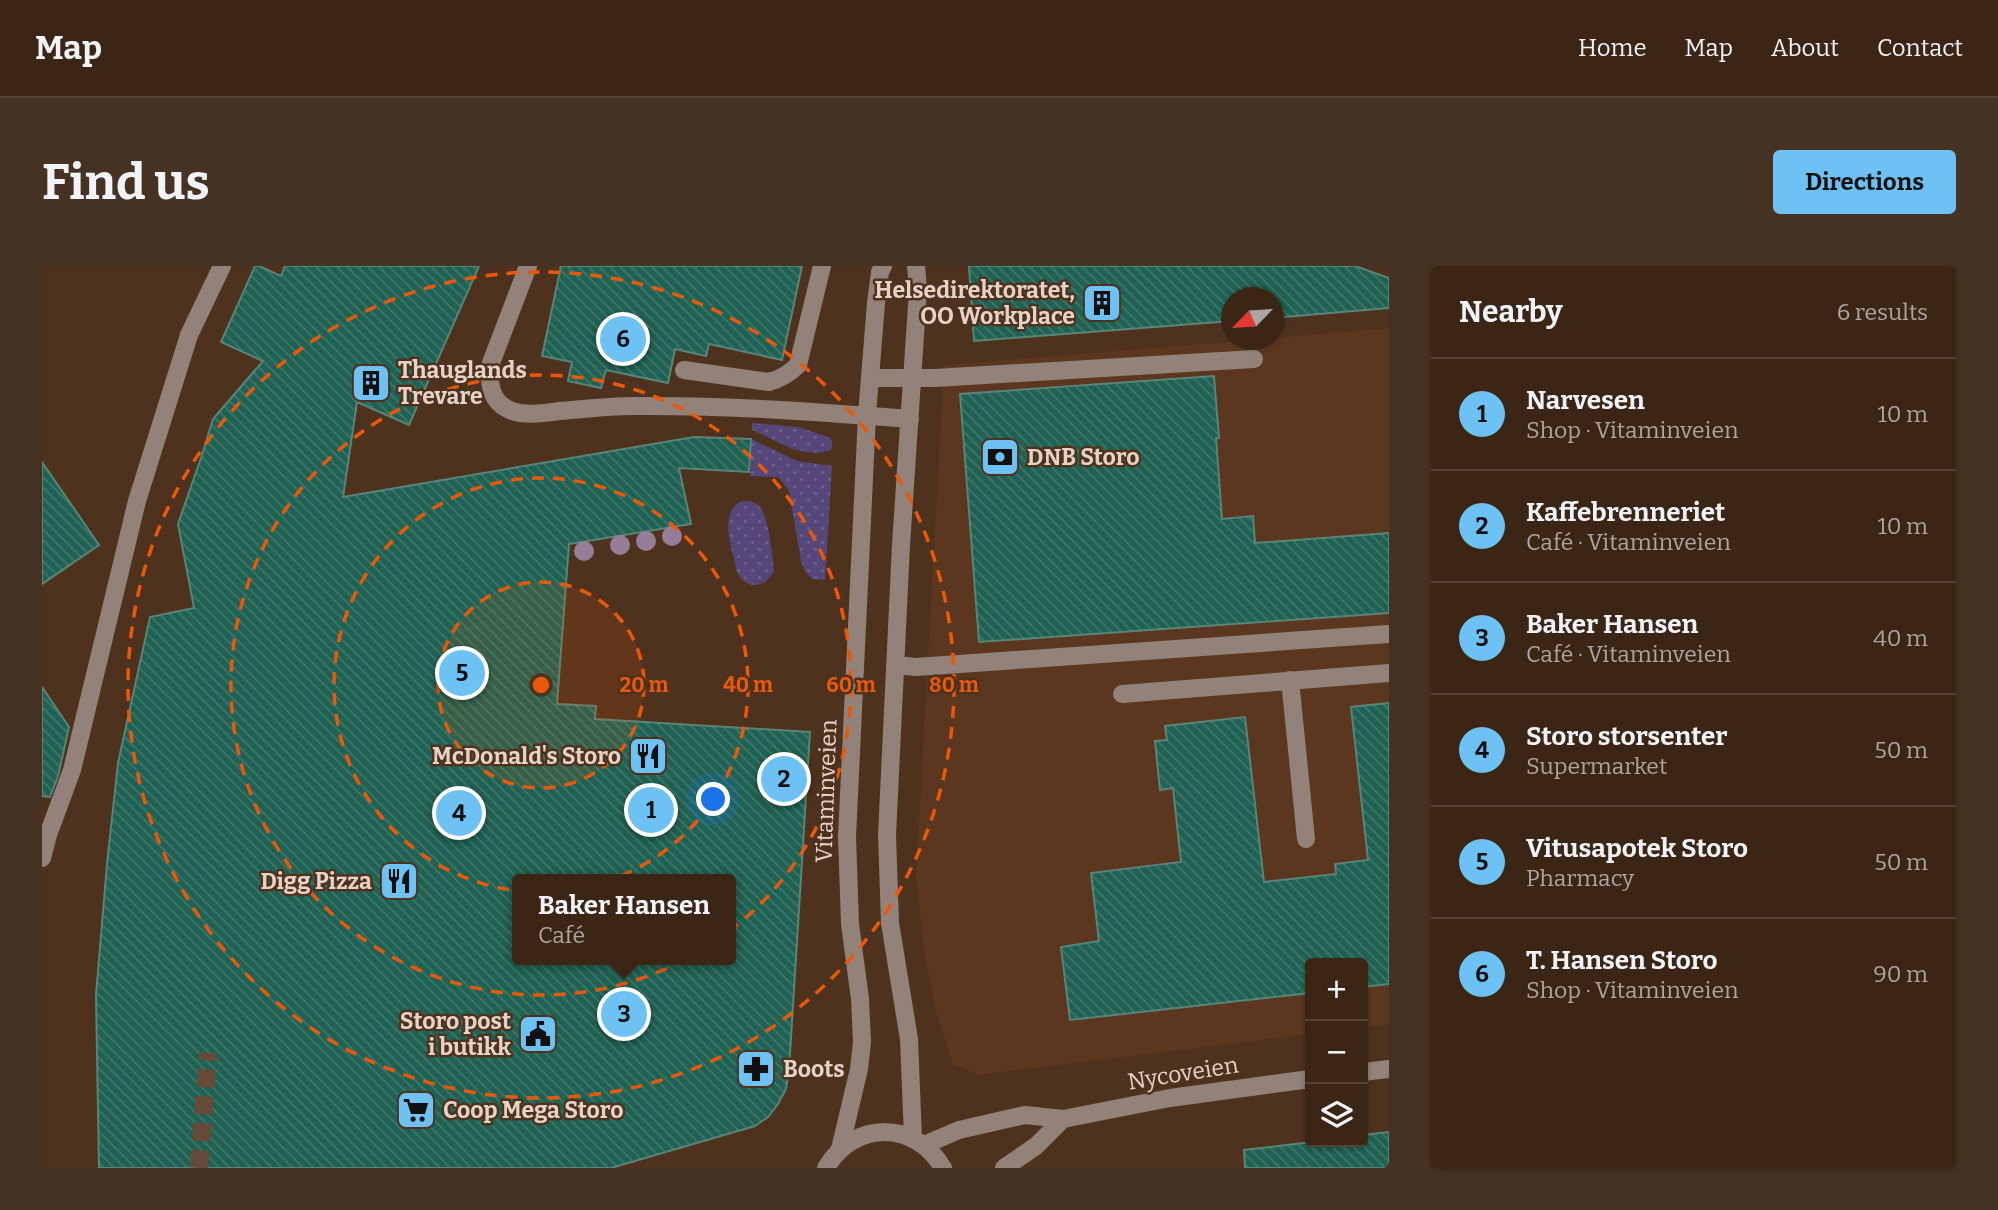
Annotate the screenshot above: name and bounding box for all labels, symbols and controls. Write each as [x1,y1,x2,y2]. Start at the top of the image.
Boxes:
text: Map [35,28,102,68]
text: Home [1578,34,1647,62]
text: Map [1685,34,1733,62]
text: About [1771,34,1839,62]
text: Contact [1877,34,1963,62]
button: Directions [1773,150,1956,214]
text: Find us [42,153,210,212]
place label: Helsedirektoratet, OO Workplace [875,276,1075,330]
building icon: Helsedirektoratet, OO Workplace [1081,282,1123,324]
north arrow [1221,287,1284,350]
text: Nearby [1459,294,1563,330]
text: 6 results [1837,298,1928,326]
pin: 6 [600,313,646,365]
place label: Thauglands Trevare [398,356,527,410]
building icon: Thauglands Trevare [350,362,392,404]
text: Narvesen [1526,385,1645,416]
text: 1 [1477,400,1487,428]
text: 10 m [1877,400,1928,428]
text: Shop · Vitaminveien [1526,416,1739,444]
bank icon: DNB Storo [979,436,1021,478]
place label: DNB Storo [1027,443,1140,471]
text: Kaffebrenneriet [1526,497,1725,528]
text: 2 [1476,512,1488,540]
text: 10 m [1877,512,1928,540]
text: Café · Vitaminveien [1526,528,1731,556]
text: Baker Hansen [1526,609,1698,640]
text: 3 [1475,624,1489,652]
text: 40 m [1873,624,1928,652]
text: Café · Vitaminveien [1526,640,1731,668]
pin: 5 [439,647,485,699]
text: 20 m [620,672,668,698]
text: 40 m [723,672,773,698]
text: 60 m [826,672,876,698]
text: 80 m [929,672,979,698]
centre of rings [529,673,553,697]
street label: Vitaminveien [810,718,843,863]
text: Storo storsenter [1526,721,1728,752]
restaurant icon: McDonald's Storo [627,735,669,777]
text: 4 [1475,736,1489,764]
text: 50 m [1874,736,1928,764]
place label: McDonald's Storo [432,742,621,770]
text: Supermarket [1526,752,1667,780]
pin: 2 [761,753,807,805]
your location [696,782,730,816]
pin: 1 [628,784,674,836]
pin: 4 [436,787,482,839]
text: Vitusapotek Storo [1526,833,1748,864]
text: 5 [1476,848,1488,876]
text: 50 m [1874,848,1928,876]
restaurant icon: Digg Pizza [378,860,420,902]
text: Pharmacy [1526,864,1634,892]
place label: Digg Pizza [260,867,372,895]
popup [512,874,736,965]
text: Baker Hansen [538,890,710,921]
text: Café [538,921,585,949]
text: T. Hansen Storo [1526,945,1718,976]
map controls [1305,958,1368,1147]
button: + [1305,958,1368,1021]
text: 6 [1475,960,1489,988]
text: 90 m [1873,960,1928,988]
text: Shop · Vitaminveien [1526,976,1739,1004]
pin: 3 [601,988,647,1040]
place label: Storo post i butikk [400,1007,511,1061]
public building icon: Storo post i butikk [517,1013,559,1055]
button: − [1305,1021,1368,1084]
pharmacy icon: Boots [735,1048,777,1090]
street label: Nycoveien [1126,1050,1241,1096]
place label: Boots [783,1055,844,1083]
button: layers [1305,1084,1368,1147]
supermarket icon: Coop Mega Storo [395,1089,437,1131]
place label: Coop Mega Storo [443,1096,624,1124]

